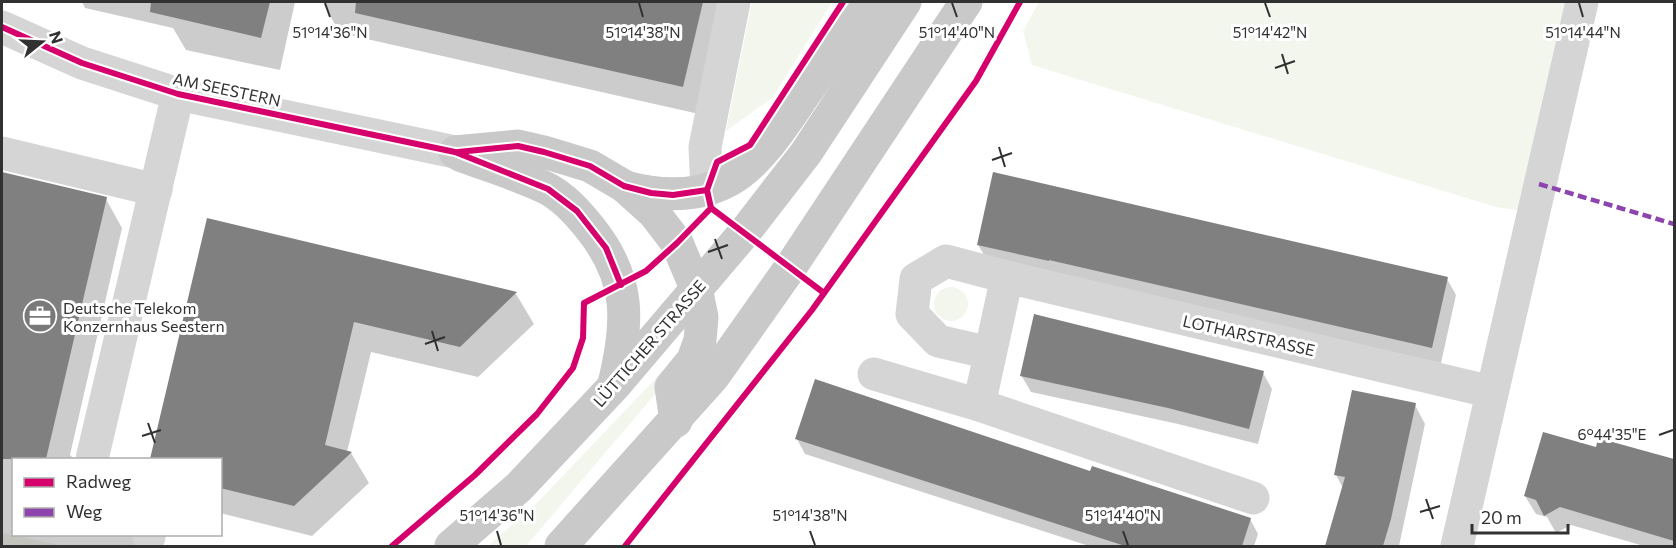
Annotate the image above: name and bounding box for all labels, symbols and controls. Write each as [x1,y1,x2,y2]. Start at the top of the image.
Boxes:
north arrow [12,12,72,72]
text: 51°14'36"N [292,23,368,41]
text: 51°14'38"N [605,23,681,41]
text: 51°14'40"N [919,23,995,41]
text: 51°14'42"N [1233,23,1307,41]
text: 51°14'44"N [1545,23,1621,41]
text: N [46,29,68,46]
street label: AM SEESTERN [171,68,283,110]
street label: LÜTTICHER STRASSE [589,276,709,410]
office icon: Deutsche Telekom Konzernhaus Seestern [22,298,58,334]
place label: Deutsche Telekom Konzernhaus Seestern [63,298,225,335]
street label: LOTHARSTRASSE [1181,311,1317,359]
text: 6°44'35"E [1578,425,1647,443]
legend [12,458,222,536]
text: Radweg [66,470,131,492]
scale bar [1472,497,1568,535]
text: Weg [66,500,103,522]
text: 51°14'36"N [459,506,535,524]
text: 51°14'38"N [772,506,848,524]
text: 51°14'40"N [1085,506,1161,524]
text: 20 m [1481,506,1522,528]

